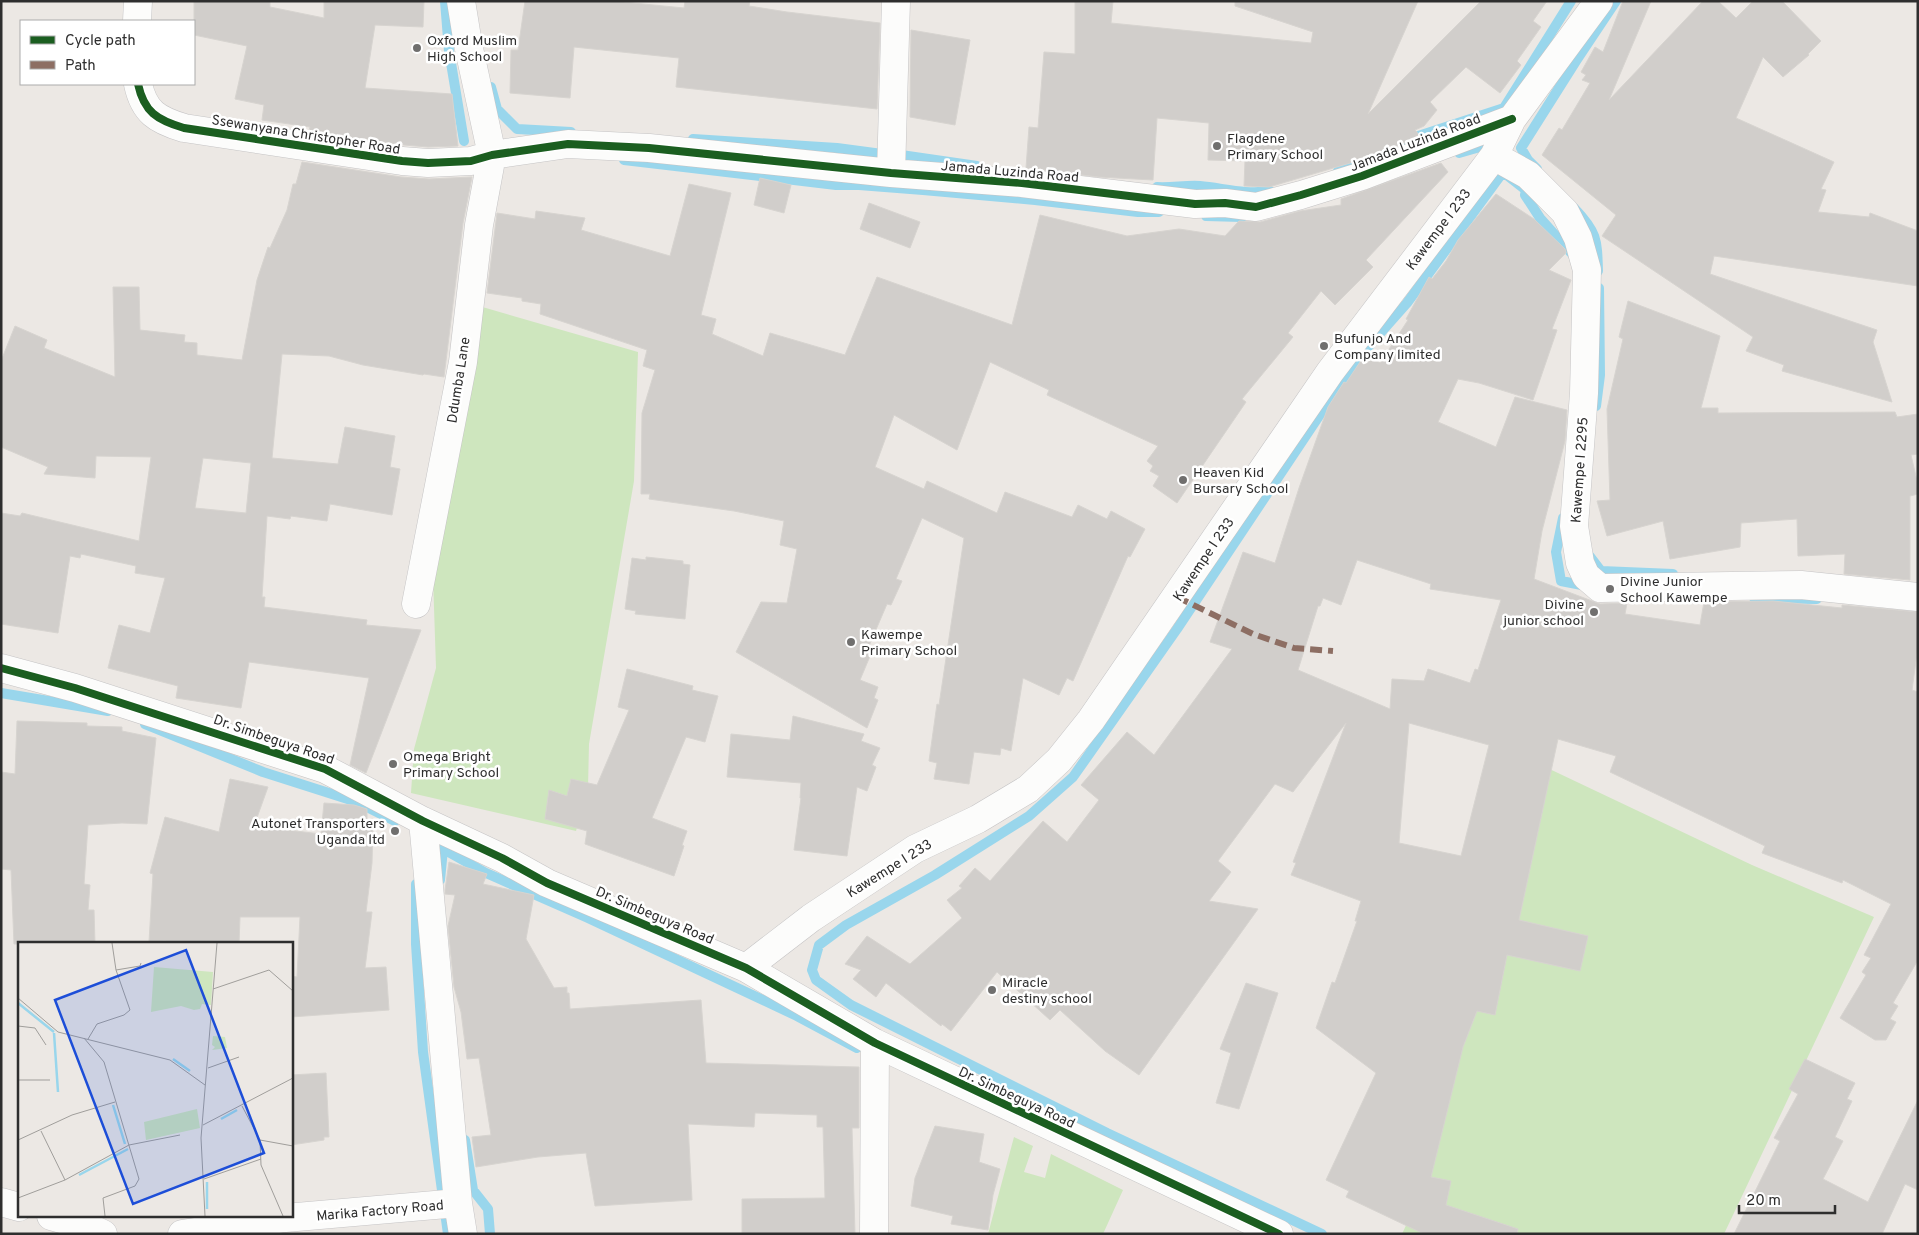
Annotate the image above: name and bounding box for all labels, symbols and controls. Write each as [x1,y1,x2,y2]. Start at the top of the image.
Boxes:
legend [20,20,195,85]
text: Cycle path [65,32,136,51]
place label: Oxford Muslim High School [427,33,517,66]
marker: Oxford Muslim High School [411,42,423,54]
text: Path [65,57,96,76]
street label: Jamada Luzinda Road [1348,111,1483,176]
street label: Ssewanyana Christopher Road [210,112,401,159]
place label: Flagdene Primary School [1227,131,1323,164]
marker: Flagdene Primary School [1211,140,1223,152]
street label: Jamada Luzinda Road [940,158,1080,187]
street label: Kawempe I 233 [1403,186,1475,274]
place label: Bufunjo And Company limited [1334,331,1441,364]
street label: Ddumba Lane [444,336,475,424]
marker: Bufunjo And Company limited [1318,340,1330,352]
street label: Kawempe I 2295 [1568,417,1593,524]
place label: Heaven Kid Bursary School [1193,465,1288,498]
marker: Heaven Kid Bursary School [1177,474,1189,486]
street label: Kawempe I 233 [1170,515,1239,605]
place label: Divine Junior School Kawempe [1620,574,1728,607]
marker: Divine Junior School Kawempe [1604,583,1616,595]
place label: Divine junior school [1503,597,1584,630]
marker: Divine junior school [1588,606,1600,618]
place label: Kawempe Primary School [861,627,957,660]
marker: Kawempe Primary School [845,636,857,648]
street label: Dr. Simbeguya Road [211,712,336,769]
place label: Omega Bright Primary School [403,749,499,782]
marker: Omega Bright Primary School [387,758,399,770]
place label: Autonet Transporters Uganda ltd [251,816,385,849]
marker: Autonet Transporters Uganda ltd [389,825,401,837]
street label: Kawempe I 233 [844,836,936,902]
street label: Dr. Simbeguya Road [593,884,716,949]
inset map [18,942,292,1218]
place label: Miracle destiny school [1002,975,1092,1008]
marker: Miracle destiny school [986,984,998,996]
street label: Dr. Simbeguya Road [955,1064,1077,1133]
scale bar [1739,1182,1835,1214]
text: 20 m [1746,1192,1781,1211]
street label: Marika Factory Road [316,1197,445,1226]

